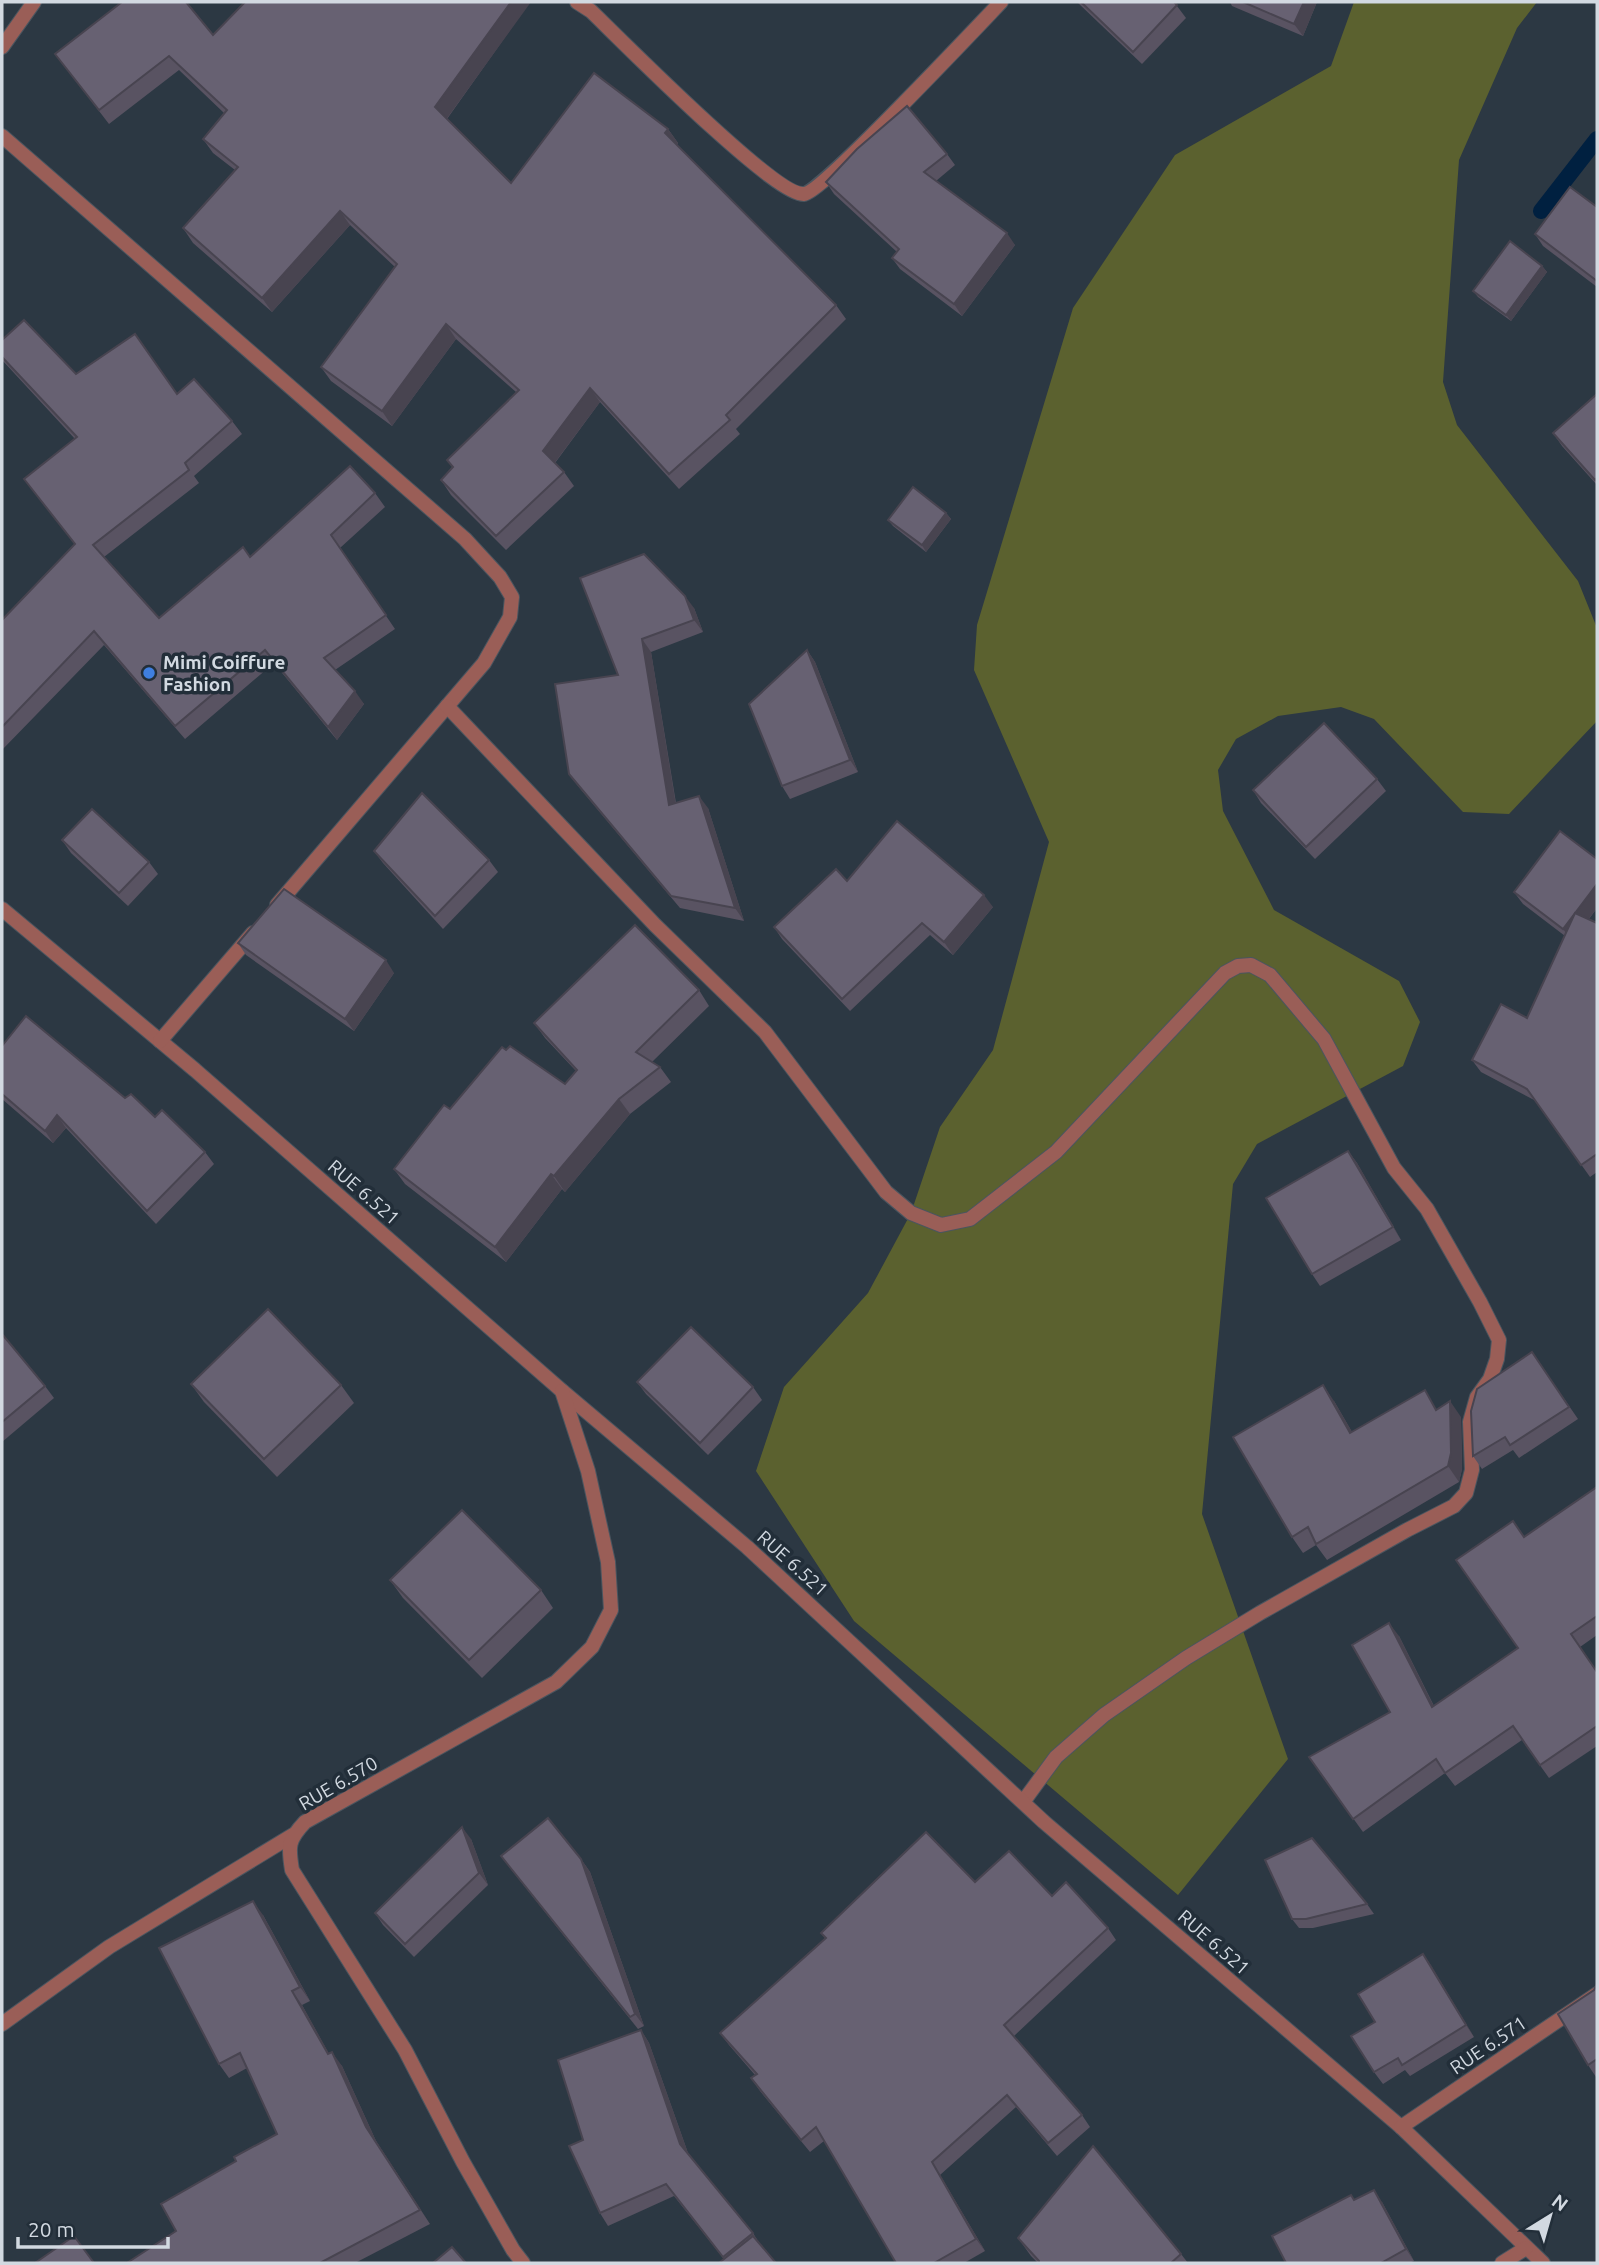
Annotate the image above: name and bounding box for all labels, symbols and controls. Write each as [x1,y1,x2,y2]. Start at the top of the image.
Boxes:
place label: Mimi Coiffure Fashion [163,651,285,695]
marker: Mimi Coiffure Fashion [141,665,157,681]
street label: RUE 6.521 [324,1155,404,1229]
street label: RUE 6.521 [753,1526,833,1600]
street label: RUE 6.570 [295,1752,381,1814]
street label: RUE 6.521 [1174,1905,1254,1979]
street label: RUE 6.571 [1446,2011,1530,2079]
north arrow [1515,2181,1585,2251]
text: N [1548,2189,1573,2215]
scale bar [18,2206,168,2250]
text: 20 m [28,2217,75,2241]

